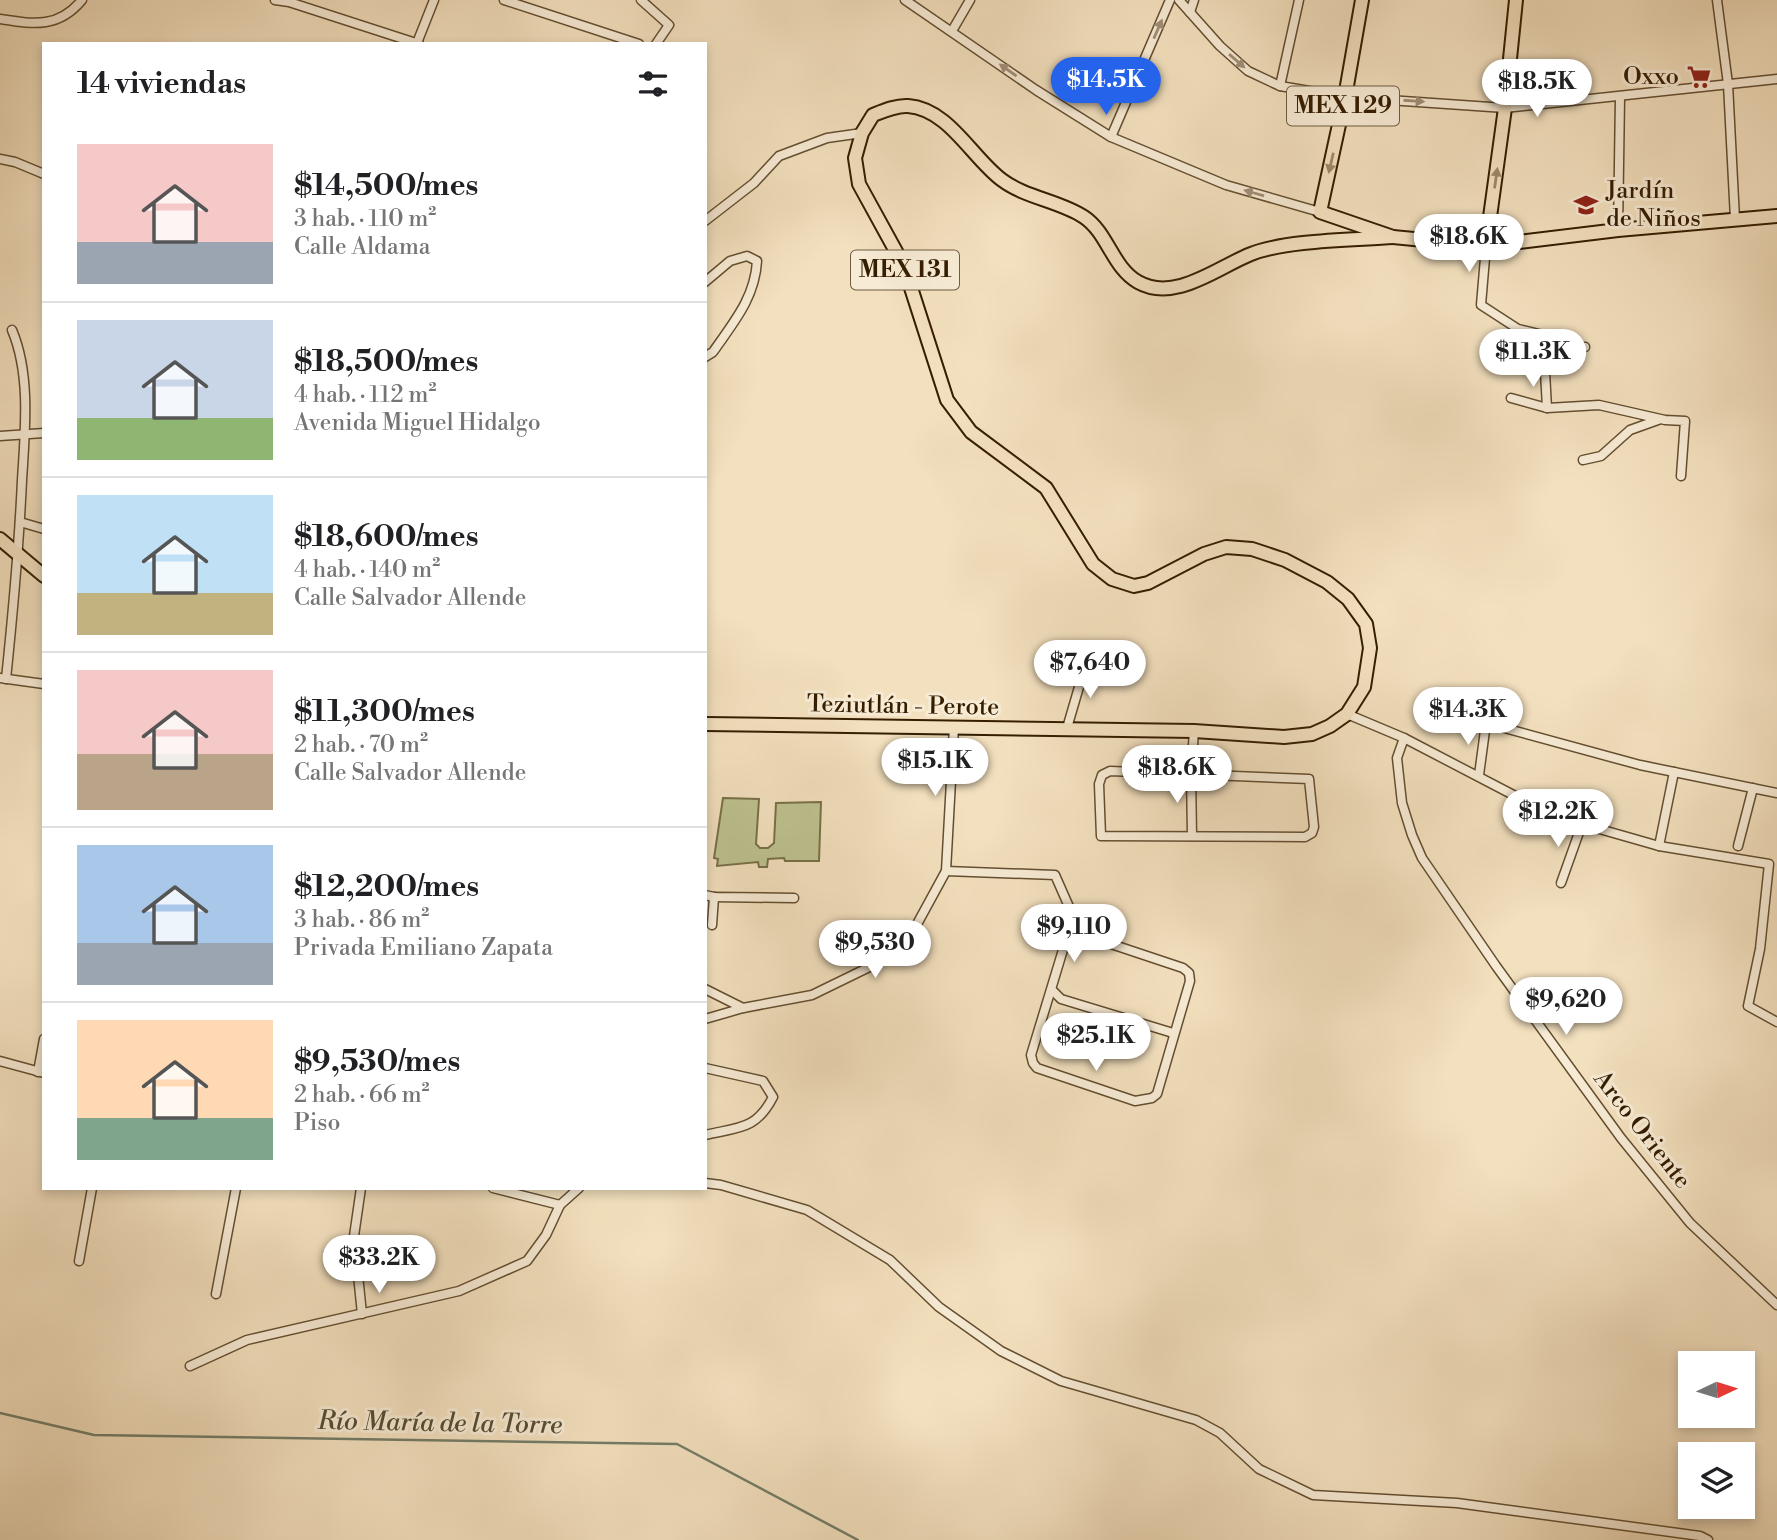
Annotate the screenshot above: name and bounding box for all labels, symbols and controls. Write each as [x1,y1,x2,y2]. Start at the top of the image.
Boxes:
one-way arrow [1152,19,1164,39]
one-way arrow [1229,53,1246,68]
pin: $14.5K [1049,58,1163,117]
pin: $18.5K [1480,60,1594,119]
place label: Oxxo [1623,62,1679,92]
one-way arrow [999,63,1017,77]
supermarket icon: Oxxo [1685,63,1713,91]
text: 14 viviendas [77,65,246,103]
icon: filters [634,65,672,103]
text: $14.5K [1067,66,1145,94]
text: $18.5K [1498,68,1576,96]
road number: MEX 129 [1287,86,1399,125]
one-way arrow [1403,96,1425,107]
one-way arrow [1325,152,1336,174]
text: $14,500/mes [294,167,478,205]
one-way arrow [1490,167,1501,189]
icon: home [133,172,217,256]
place label: Jardín de Niños [1605,176,1701,234]
one-way arrow [1243,187,1265,198]
school or university icon: Jardín de Niños [1572,191,1600,219]
text: 3 hab. · 110 m² [294,205,436,233]
pin: $18.6K [1412,215,1526,274]
text: $18.6K [1430,223,1508,251]
text: Calle Aldama [294,233,430,261]
road number: MEX 131 [851,250,959,290]
pin: $11.3K [1476,330,1590,389]
text: $11.3K [1495,338,1571,366]
text: $18,500/mes [294,343,478,381]
icon: home [133,348,217,432]
text: 4 hab. · 112 m² [294,381,436,409]
text: Avenida Miguel Hidalgo [294,409,541,437]
text: $18,600/mes [294,518,479,556]
icon: home [133,523,217,607]
text: 4 hab. · 140 m² [294,556,440,584]
text: Calle Salvador Allende [294,584,526,612]
pin: $7,640 [1033,640,1147,700]
text: $7,640 [1050,649,1130,677]
pin: $14.3K [1411,688,1525,747]
street label: Teziutlán - Perote [807,689,999,723]
text: $11,300/mes [294,693,475,731]
text: $14.3K [1429,696,1507,724]
icon: home [133,698,217,782]
text: 2 hab. · 70 m² [294,731,428,759]
pin: $15.1K [878,738,992,798]
pin: $18.6K [1120,746,1234,805]
text: $15.1K [897,747,973,775]
text: $18.6K [1138,754,1216,782]
text: Calle Salvador Allende [294,759,526,787]
pin: $12.2K [1501,790,1615,849]
text: $12.2K [1519,798,1597,826]
text: $12,200/mes [294,868,479,906]
icon: home [133,873,217,957]
pin: $9,110 [1017,904,1131,964]
text: 3 hab. · 86 m² [294,906,429,934]
text: $9,110 [1037,913,1111,941]
pin: $9,530 [818,920,932,980]
text: $9,530 [835,929,915,957]
text: Privada Emiliano Zapata [294,934,553,962]
pin: $9,620 [1509,978,1623,1037]
text: $9,620 [1526,986,1606,1014]
pin: $25.1K [1039,1014,1153,1073]
text: $25.1K [1057,1022,1135,1050]
text: $9,530/mes [294,1043,460,1081]
icon: home [133,1048,217,1132]
street label: Arco Oriente [1586,1064,1697,1195]
text: 2 hab. · 66 m² [294,1081,430,1109]
text: Piso [294,1109,340,1137]
pin: $33.2K [322,1236,436,1295]
text: $33.2K [339,1244,419,1272]
north arrow [1678,1351,1755,1428]
map controls [1678,1351,1755,1519]
water label: Río María de la Torre [316,1405,563,1441]
button: layers [1678,1442,1755,1519]

